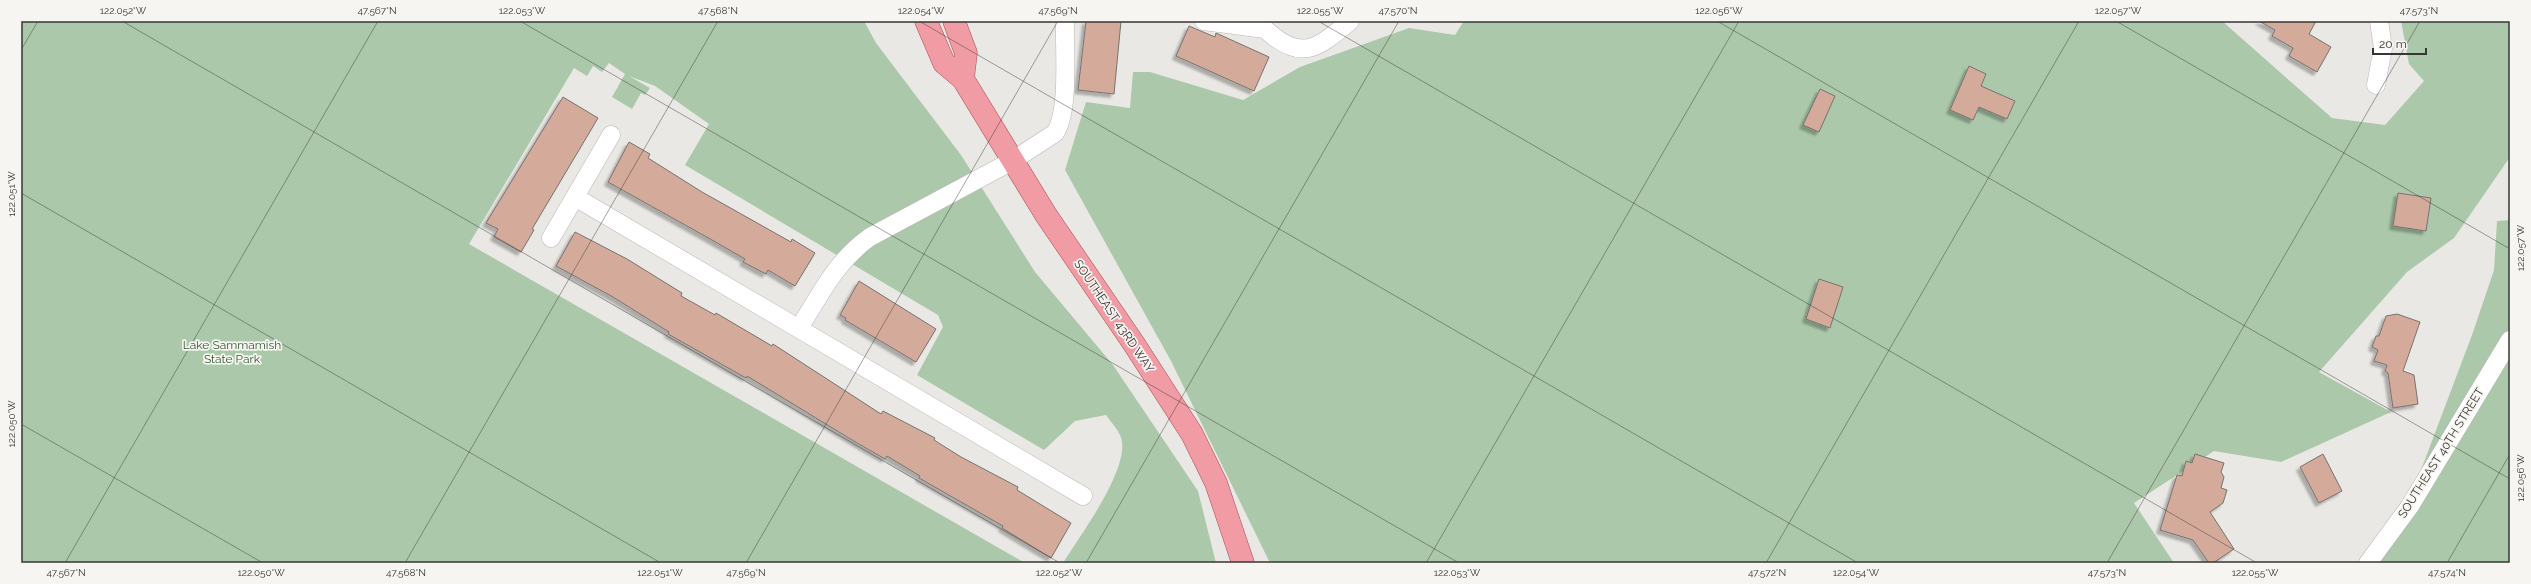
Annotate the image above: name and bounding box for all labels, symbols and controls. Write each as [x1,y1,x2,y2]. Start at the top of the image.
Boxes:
text: 122.052°W [100,5,147,16]
text: 47.567°N [357,5,397,16]
text: 122.053°W [499,5,546,16]
text: 47.568°N [698,5,738,16]
text: 122.054°W [898,5,945,16]
text: 47.569°N [1038,5,1078,16]
text: 122.055°W [1297,5,1344,16]
text: 47.570°N [1378,5,1418,16]
text: 122.056°W [1695,5,1743,16]
text: 122.057°W [2095,5,2142,16]
text: 47.573°N [2400,5,2438,16]
scale bar [2373,30,2426,56]
text: 20 m [2379,37,2407,51]
text: 122.051°W [6,171,17,217]
text: 122.057°W [2515,224,2526,271]
street label: SOUTHEAST 43RD WAY [1071,257,1157,375]
park label: Lake Sammamish State Park [183,338,281,366]
street label: SOUTHEAST 40TH STREET [2395,385,2487,521]
text: 122.050°W [6,400,17,448]
text: 122.056°W [2515,454,2526,502]
text: 47.567°N [46,567,86,578]
text: 122.050°W [237,567,285,578]
text: 47.568°N [386,567,426,578]
text: 122.051°W [637,567,683,578]
text: 47.569°N [726,567,766,578]
text: 122.052°W [1036,567,1083,578]
text: 122.053°W [1434,567,1481,578]
text: 47.572°N [1748,567,1786,578]
text: 122.054°W [1833,567,1880,578]
text: 47.573°N [2088,567,2126,578]
text: 122.055°W [2232,567,2279,578]
text: 47.574°N [2428,567,2466,578]

